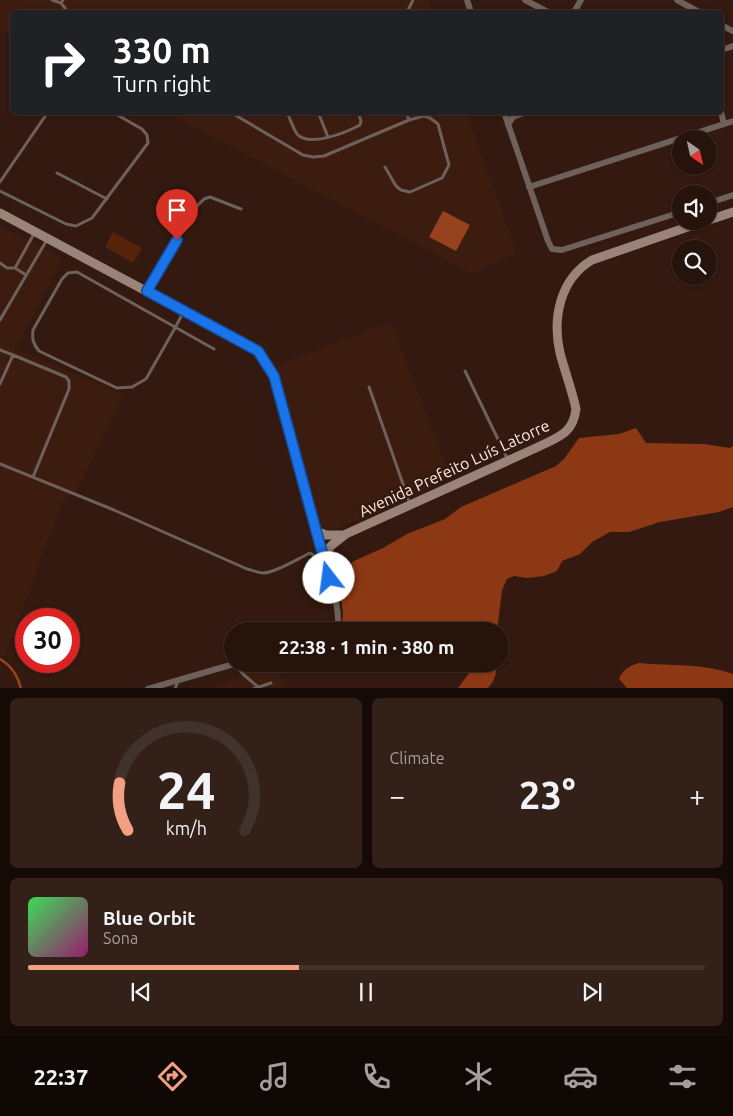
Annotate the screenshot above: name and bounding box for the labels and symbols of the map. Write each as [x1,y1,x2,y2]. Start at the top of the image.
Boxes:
north arrow [672,130,718,175]
pin [156,189,198,240]
street label: Avenida Prefeito Luís Latorre [356,416,552,520]
position arrow [302,551,354,603]
speed limit sign: 30 [15,608,80,673]

